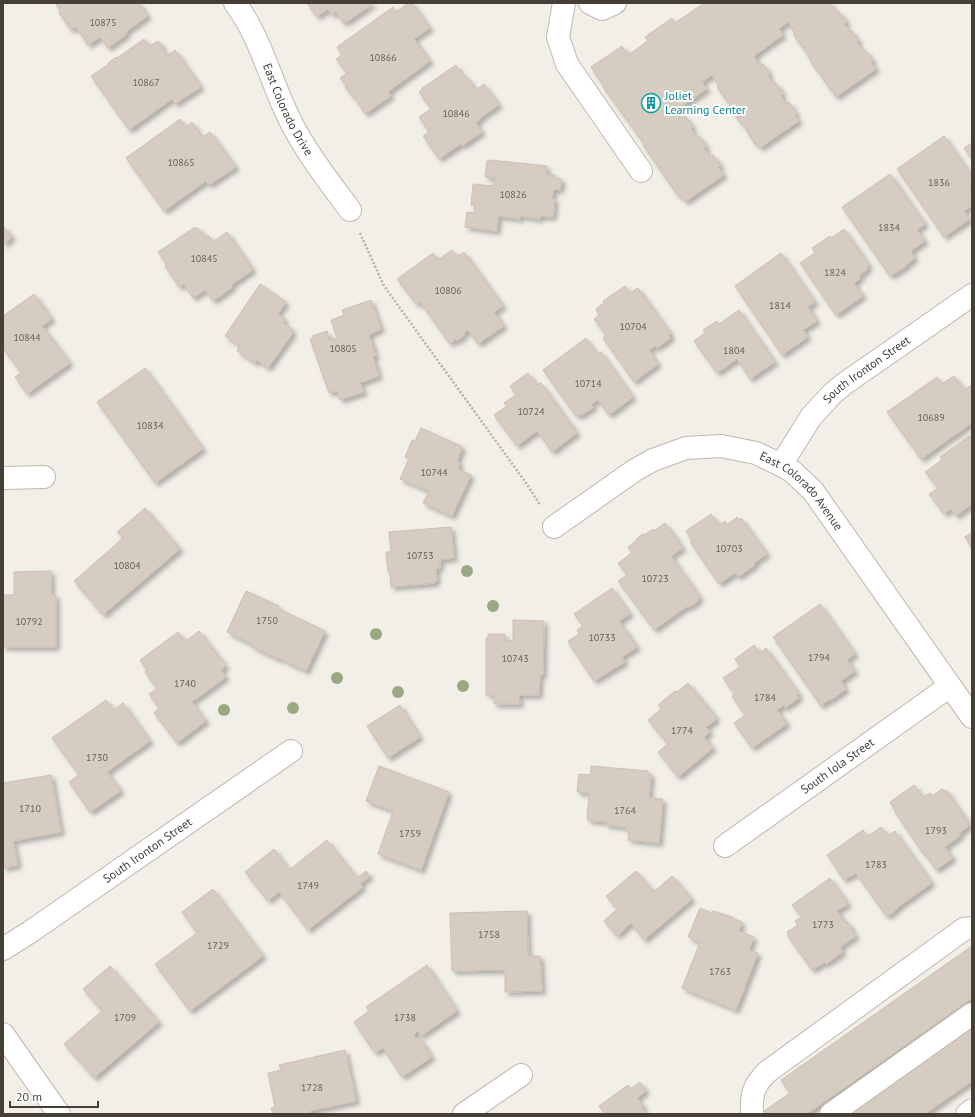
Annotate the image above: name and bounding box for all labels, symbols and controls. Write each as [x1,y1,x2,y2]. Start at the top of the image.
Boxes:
house number: 10875 [89,16,117,29]
house number: 10866 [369,51,397,64]
street label: East Colorado Drive [260,61,317,158]
house number: 10867 [132,76,160,89]
place label: Joliet Learning Center [664,88,746,117]
building icon: Joliet Learning Center [640,92,662,114]
house number: 10846 [442,107,470,120]
house number: 10865 [167,156,195,169]
house number: 1836 [928,176,950,189]
house number: 10826 [499,188,527,201]
house number: 1834 [878,221,900,234]
house number: 10845 [190,252,218,265]
house number: 1824 [824,266,846,279]
house number: 10806 [434,284,462,297]
house number: 1814 [769,299,791,312]
house number: 10704 [619,320,647,333]
house number: 10844 [13,331,41,344]
street label: South Ironton Street [819,332,913,406]
house number: 10805 [329,342,357,355]
house number: 1804 [723,344,745,357]
house number: 10714 [574,377,602,390]
house number: 10724 [517,405,545,418]
house number: 10689 [917,411,945,424]
house number: 10834 [136,419,164,432]
street label: East Colorado Avenue [758,448,846,533]
house number: 10744 [420,466,448,479]
house number: 10703 [715,542,743,555]
house number: 10753 [406,549,434,562]
house number: 10804 [113,559,141,572]
house number: 10723 [641,572,669,585]
house number: 1750 [256,614,278,627]
house number: 10792 [15,615,43,628]
house number: 10733 [588,631,616,644]
house number: 1794 [808,651,830,664]
house number: 10743 [501,652,529,665]
house number: 1740 [174,677,196,690]
house number: 1784 [754,691,776,704]
house number: 1774 [671,724,693,737]
street label: South Iola Street [798,734,877,797]
house number: 1730 [86,751,108,764]
house number: 1710 [19,802,41,815]
house number: 1764 [614,804,636,817]
street label: South Ironton Street [100,814,195,886]
house number: 1793 [925,824,947,837]
house number: 1759 [399,827,421,840]
house number: 1783 [865,858,887,871]
house number: 1749 [297,879,319,892]
house number: 1773 [812,918,834,931]
house number: 1758 [478,928,500,941]
house number: 1729 [207,939,229,952]
house number: 1763 [709,965,731,978]
house number: 1709 [114,1011,136,1024]
house number: 1738 [394,1011,416,1024]
house number: 1728 [301,1081,323,1094]
scale bar [10,1083,98,1109]
text: 20 m [16,1089,42,1104]

